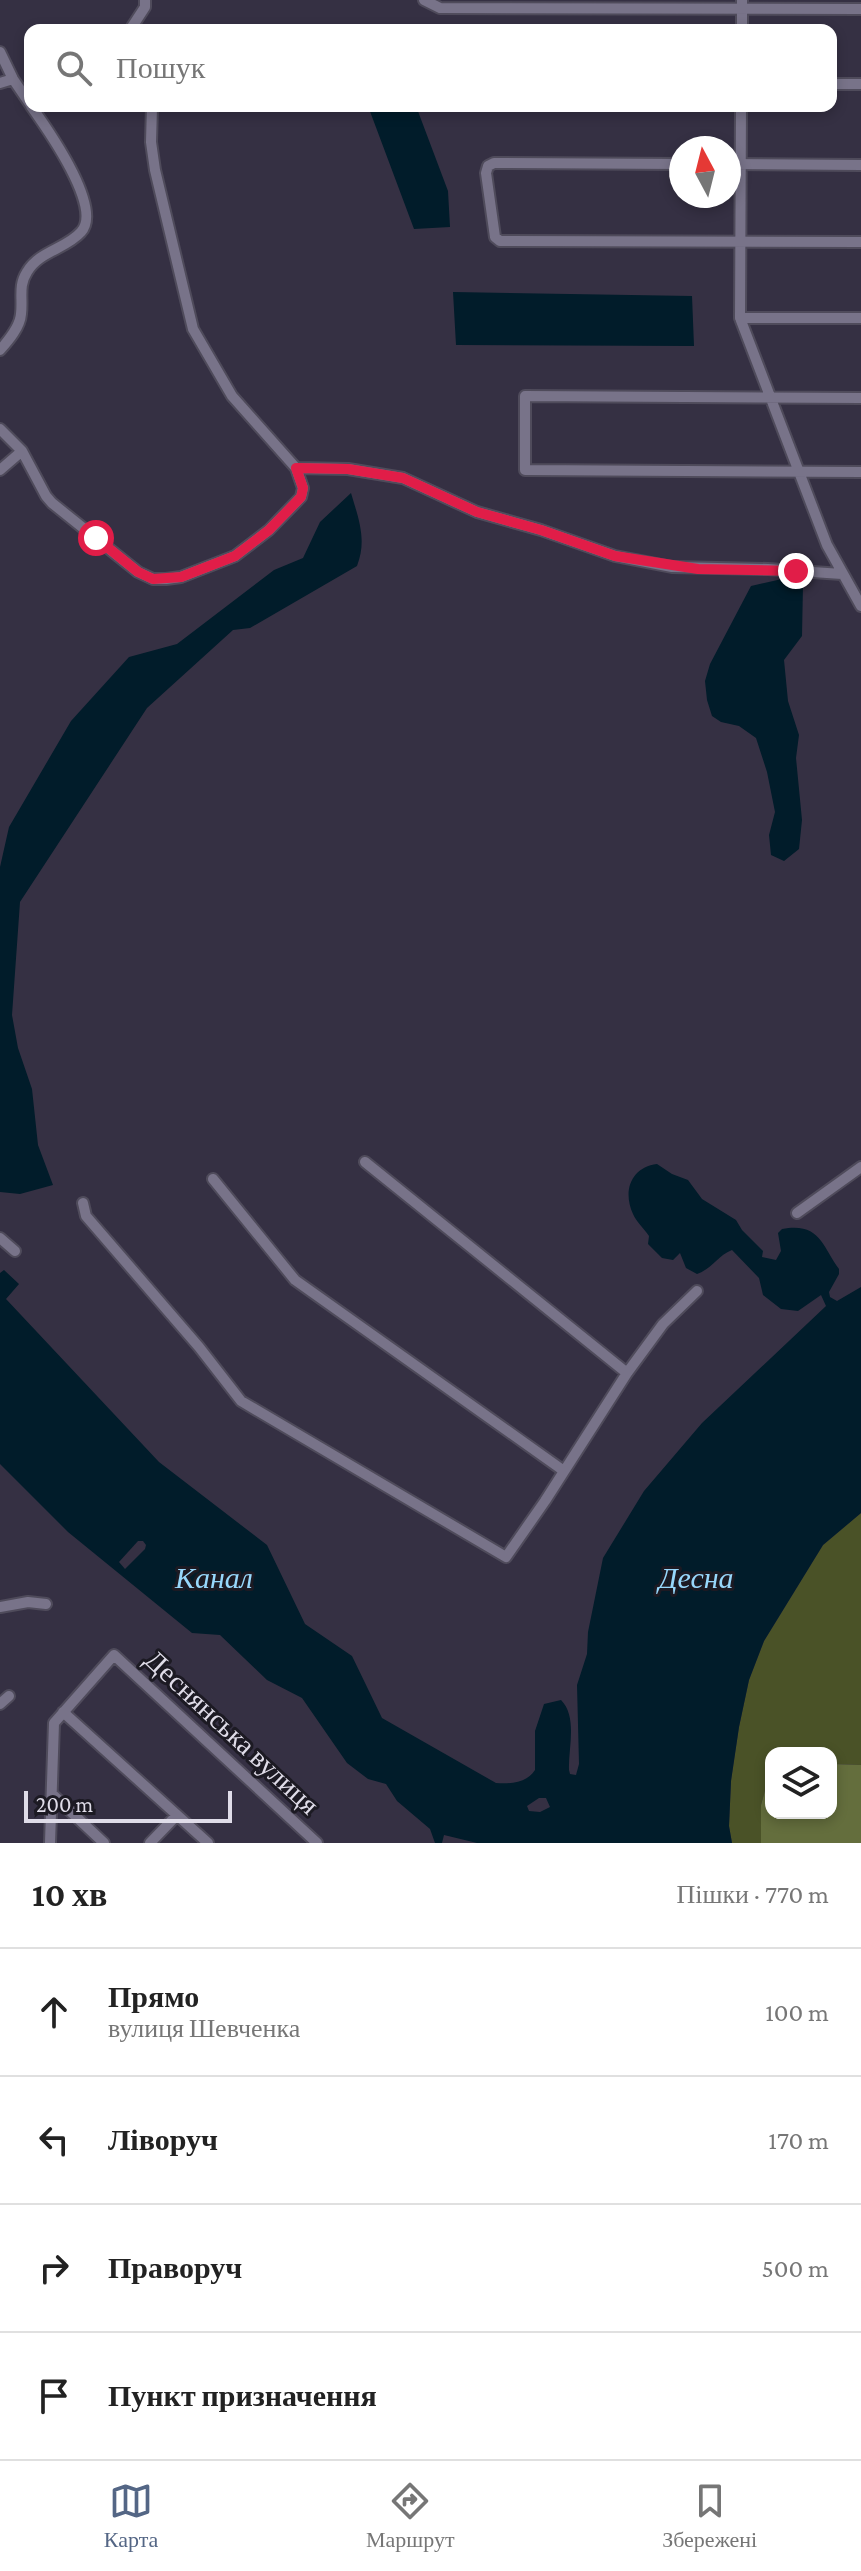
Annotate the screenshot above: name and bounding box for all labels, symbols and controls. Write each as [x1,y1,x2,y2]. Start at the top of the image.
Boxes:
search box [24,24,837,112]
icon: search [52,46,96,90]
text: Пошук [116,51,205,84]
north arrow [669,136,741,208]
route start [78,520,114,556]
route end [778,553,814,589]
water label: Канал [174,1561,253,1594]
water label: Десна [655,1561,734,1594]
street label: Деснянська вулиця [139,1644,325,1820]
map controls [765,1747,837,1819]
button: layers [765,1747,837,1819]
scale bar [24,1787,232,1823]
text: 200 m [36,1792,93,1817]
text: 10 хв [32,1876,107,1913]
text: Пішки · 770 m [676,1880,829,1909]
text: Прямо [108,1980,199,2013]
icon: ahead [32,1990,76,2034]
text: 100 m [765,1998,829,2027]
text: вулиця Шевченка [108,2014,300,2043]
icon: left [32,2118,76,2162]
text: Ліворуч [108,2123,218,2156]
text: 170 m [768,2126,829,2155]
icon: right [32,2246,76,2290]
text: Праворуч [108,2251,242,2284]
text: 500 m [762,2254,829,2283]
icon: arrive [32,2374,76,2418]
text: Пункт призначення [108,2379,377,2412]
tab: Карта [104,2479,158,2553]
tab: Маршрут [366,2479,455,2553]
tab: Збережені [662,2479,757,2553]

